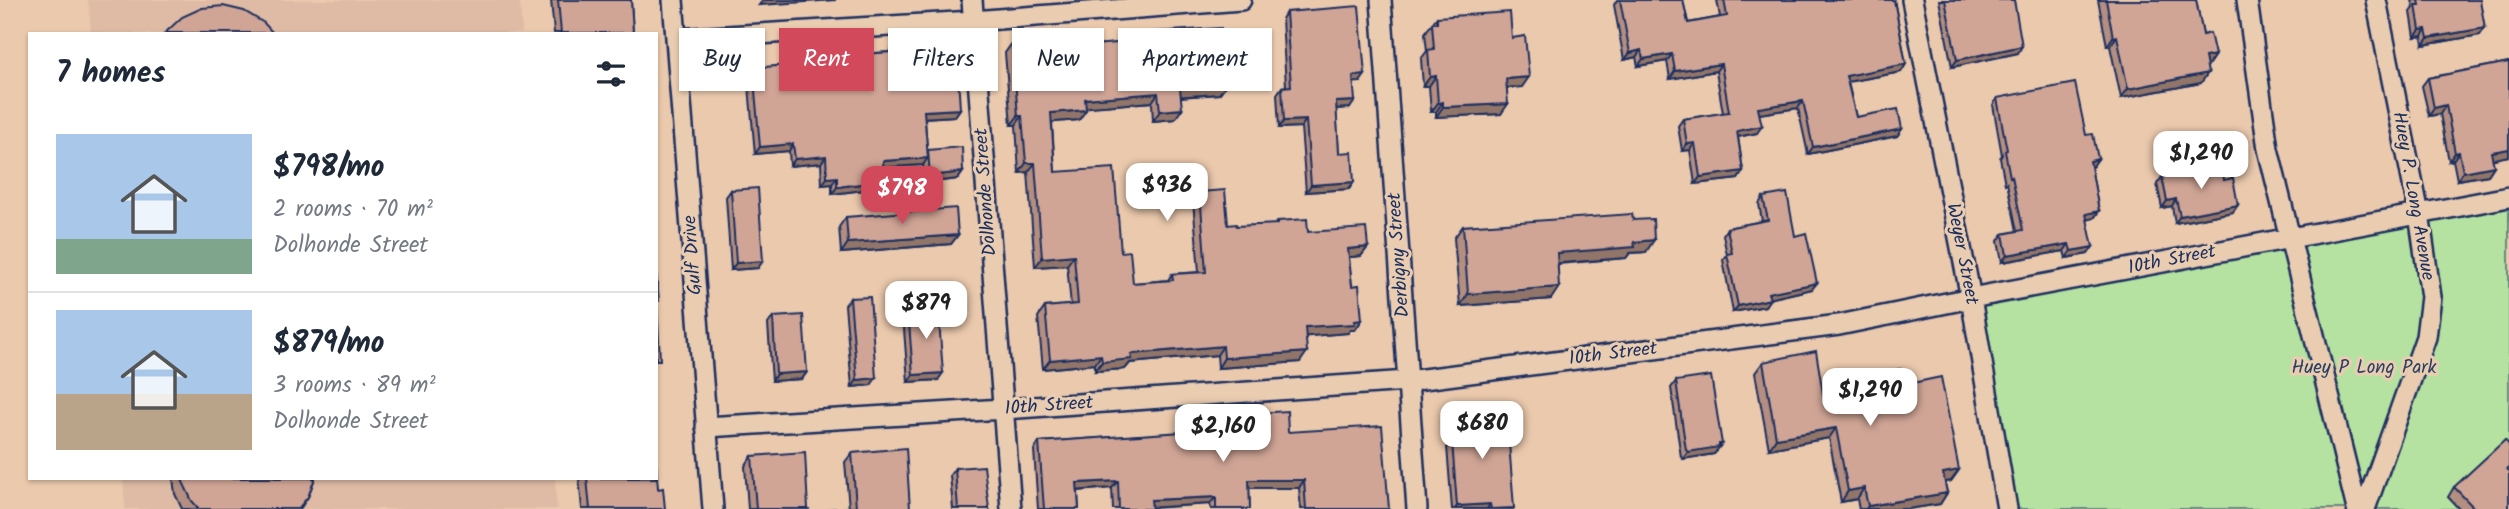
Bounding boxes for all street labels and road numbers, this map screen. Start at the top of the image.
street label: Huey P. Long Avenue [2383,109,2443,283]
street label: Dolhonde Street [967,126,1005,257]
street label: Derbigny Street [1380,191,1418,319]
street label: Weyer Street [1937,201,1987,308]
street label: Gulf Drive [675,214,711,296]
street label: 10th Street [2126,237,2219,283]
street label: 10th Street [1567,334,1660,374]
street label: 10th Street [1004,388,1095,424]

